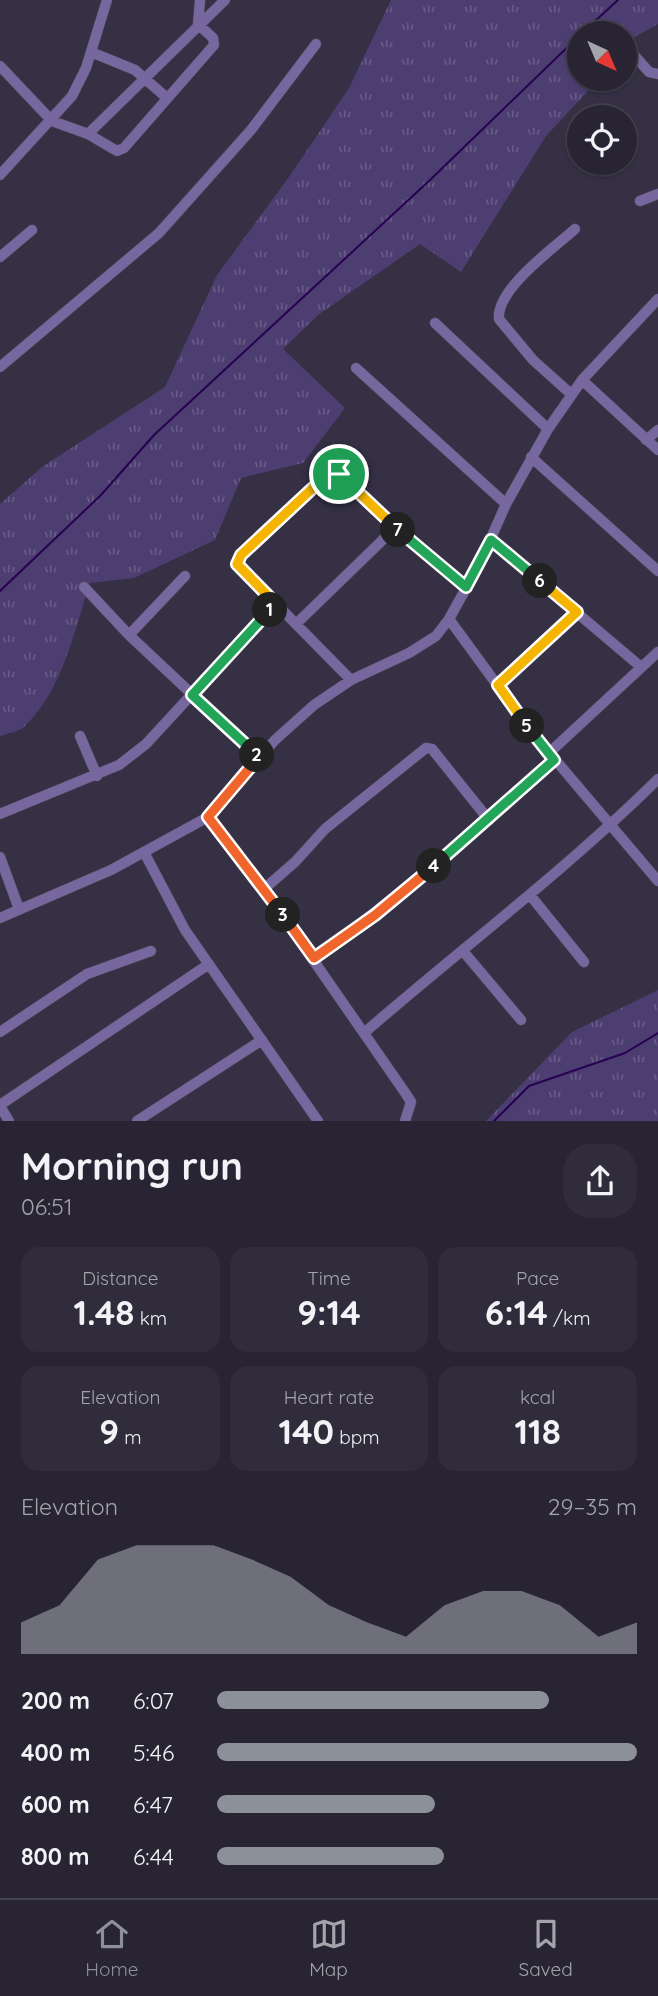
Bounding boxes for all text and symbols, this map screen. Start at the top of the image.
north arrow [567,21,637,91]
map controls [567,21,637,175]
button: locate [567,105,637,175]
pin [309,444,369,504]
icon: arrive [320,455,358,493]
pin: 7 [380,512,416,548]
text: 7 [392,517,403,541]
pin: 6 [522,564,558,598]
text: 6 [534,568,545,592]
pin: 1 [252,592,288,628]
text: 1 [266,597,273,621]
pin: 5 [510,708,544,744]
text: 5 [521,713,532,737]
pin: 2 [240,738,274,772]
text: 2 [251,742,262,766]
pin: 4 [416,848,452,884]
text: 4 [428,853,439,877]
pin: 3 [266,898,300,932]
text: 3 [277,902,288,926]
text: Morning run [21,1142,243,1190]
button: share [563,1144,637,1218]
text: 06:51 [21,1192,72,1221]
text: Distance [82,1266,158,1290]
text: Time [307,1266,351,1290]
text: Pace [516,1266,559,1290]
text: 1.48 [73,1290,135,1334]
text: 9:14 [297,1290,361,1334]
text: 6:14 [485,1290,548,1334]
text: km [135,1306,167,1330]
text: /km [548,1306,591,1330]
text: Elevation [80,1385,160,1409]
text: Heart rate [284,1385,374,1409]
text: kcal [520,1385,555,1409]
text: 9 [99,1409,119,1453]
text: 140 [278,1409,334,1453]
text: 118 [514,1409,561,1453]
text: m [119,1425,142,1449]
text: bpm [334,1425,380,1449]
text: Elevation [21,1492,118,1521]
text: 29–35 m [548,1492,637,1521]
text: 200 m [21,1686,90,1715]
text: 6:07 [133,1686,174,1715]
text: 400 m [21,1738,90,1767]
text: 5:46 [133,1738,174,1767]
text: 600 m [21,1790,90,1819]
text: 6:47 [133,1790,173,1819]
text: 800 m [21,1842,90,1871]
text: 6:44 [133,1842,174,1871]
tab: Home [85,1915,139,1981]
tab: Map [309,1915,348,1981]
tab: Saved [519,1915,573,1981]

